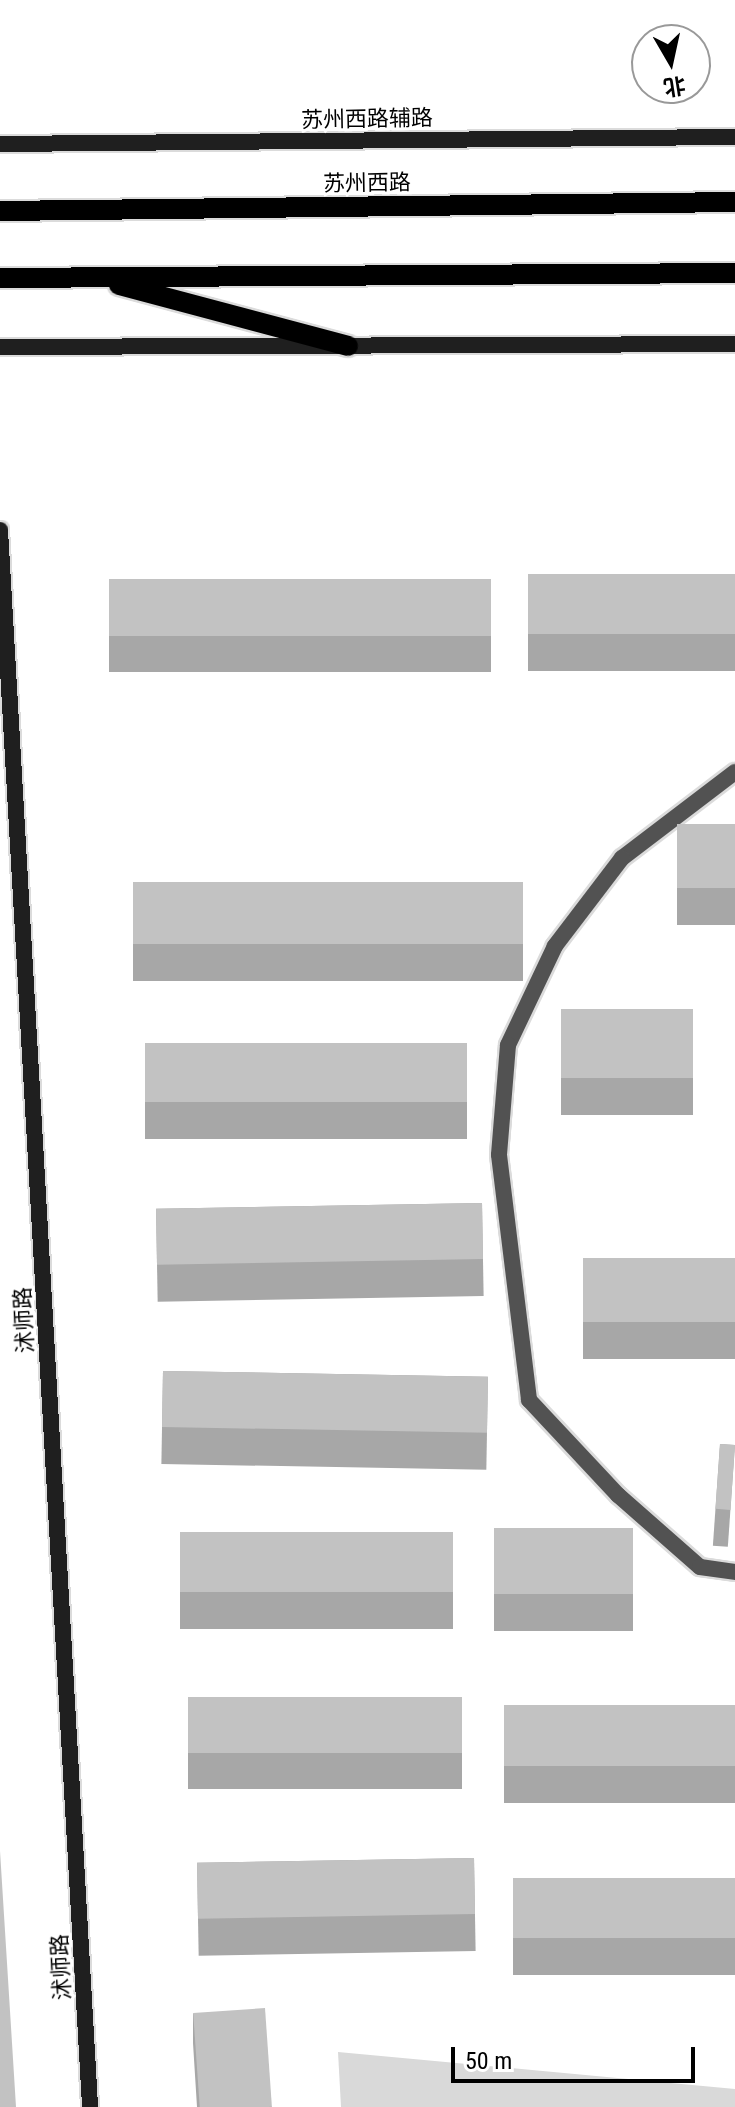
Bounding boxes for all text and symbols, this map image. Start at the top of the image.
north arrow [631,24,711,104]
text: 北 [662,72,687,100]
street label: 苏州西路辅路 [301,105,433,133]
street label: 苏州西路 [323,169,411,197]
street label: 沭师路 [9,1286,39,1354]
street label: 沭师路 [46,1933,76,2001]
scale bar [455,2031,699,2081]
text: 50 m [465,2047,512,2075]

